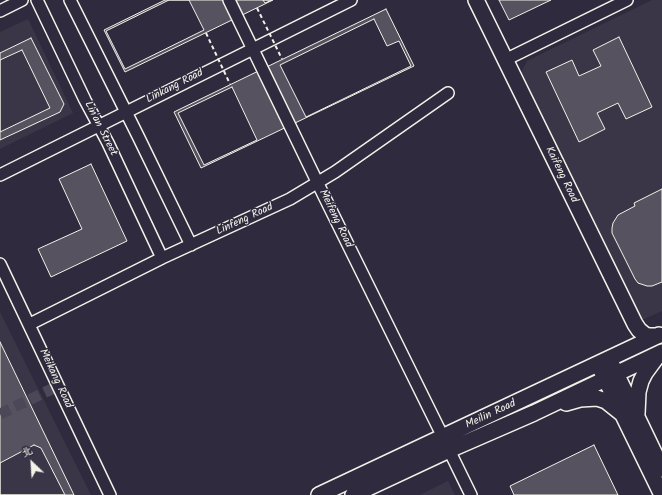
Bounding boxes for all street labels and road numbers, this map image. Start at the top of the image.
street label: Linkang Road [144,67,206,107]
street label: Lin'an Street [81,100,119,158]
street label: Kaifeng Road [542,145,580,205]
street label: Meifeng Road [315,188,355,250]
street label: Linfeng Road [215,201,275,239]
street label: Meikang Road [35,347,75,411]
street label: Meilin Road [464,398,518,432]

